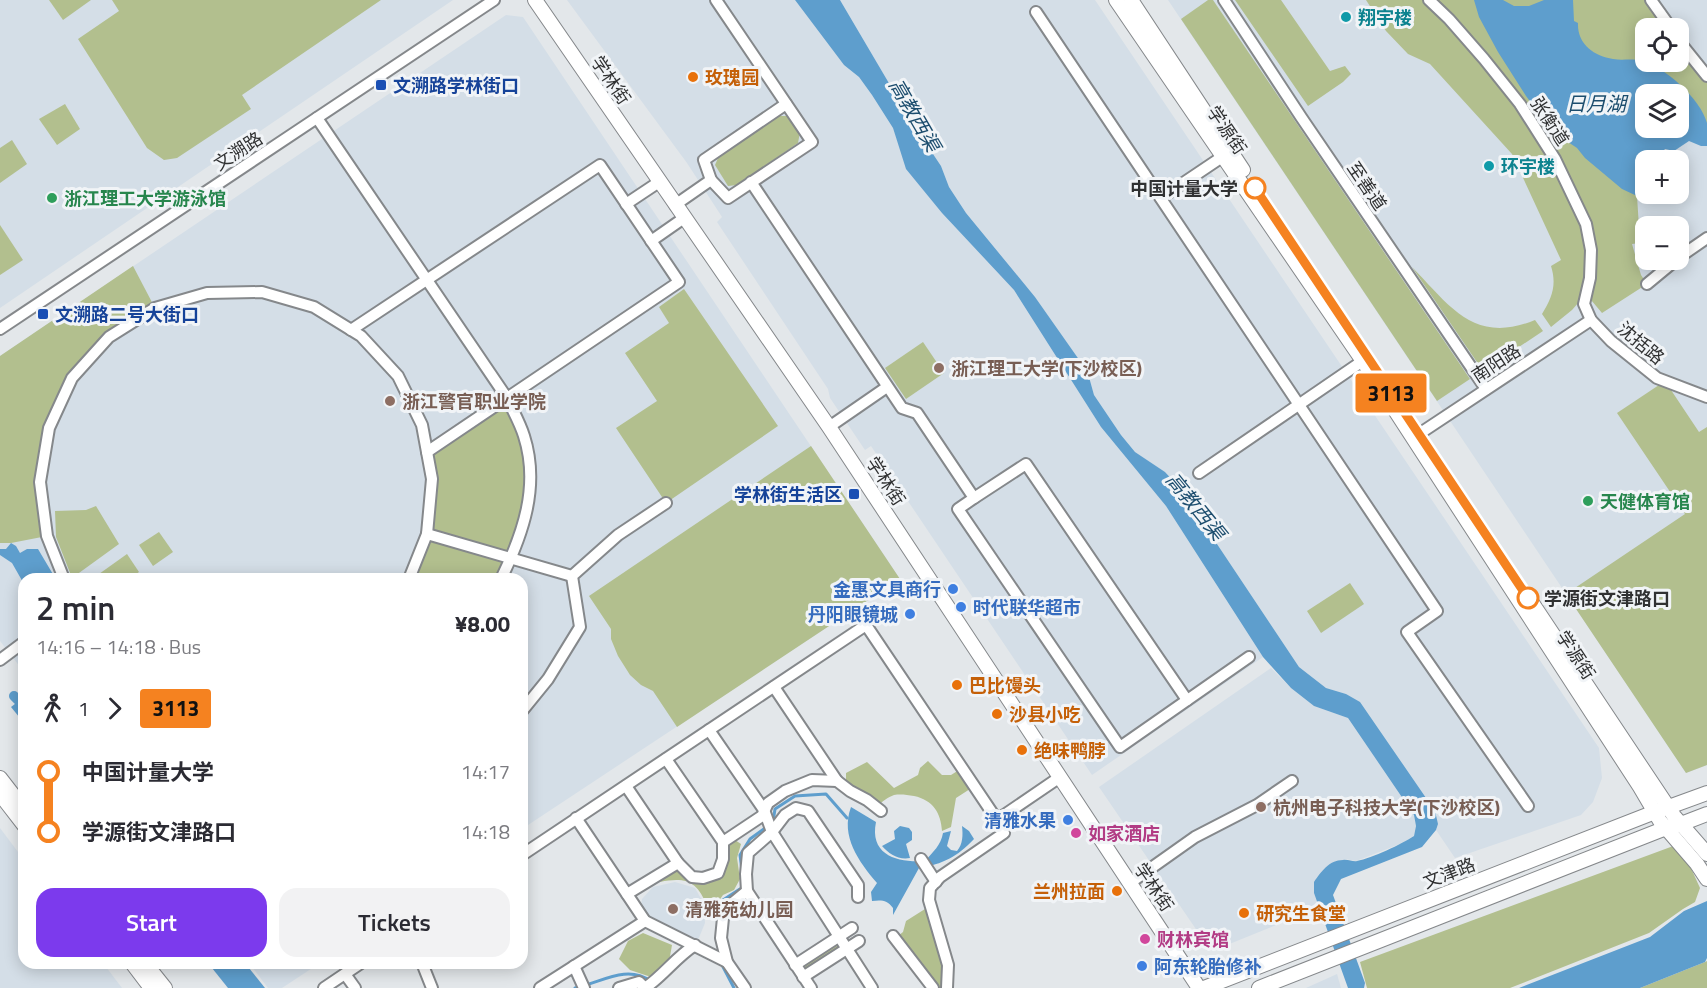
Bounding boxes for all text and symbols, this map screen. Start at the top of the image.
place label: 翔宇楼 [1358,4,1412,31]
marker: 翔宇楼 [1339,10,1353,24]
map controls [1635,18,1689,270]
button: locate [1635,18,1689,72]
street label: 学林街 [585,50,637,110]
place label: 玫瑰园 [705,64,759,91]
marker: 玫瑰园 [686,70,700,84]
place label: 文溯路学林街口 [393,72,519,99]
water label: 高教西渠 [882,73,950,160]
marker: 文溯路学林街口 [374,78,388,92]
button: layers [1635,84,1689,138]
water label: 日月湖 [1566,88,1629,119]
street label: 张衡道 [1524,91,1576,151]
street label: 学源街 [1201,100,1253,160]
street label: 文溯路 [208,125,268,177]
button: + [1635,150,1689,204]
place label: 环宇楼 [1501,153,1555,180]
street label: 至善道 [1341,156,1393,216]
marker: 环宇楼 [1482,159,1496,173]
place label: 中国计量大学 [1130,175,1238,202]
marker: 中国计量大学 [1244,177,1266,199]
place label: 浙江理工大学游泳馆 [64,185,226,212]
marker: 浙江理工大学游泳馆 [45,191,59,205]
button: − [1635,216,1689,270]
place label: 文溯路二号大街口 [55,301,199,328]
marker: 文溯路二号大街口 [36,307,50,321]
street label: 沈括路 [1612,315,1670,371]
street label: 南阳路 [1466,337,1526,389]
place label: 浙江理工大学(下沙校区) [951,355,1142,382]
marker: 浙江理工大学(下沙校区) [932,361,946,375]
line badge: 3113 [1349,374,1433,412]
text: 3113 [1367,377,1415,409]
place label: 浙江警官职业学院 [402,388,546,415]
marker: 浙江警官职业学院 [383,394,397,408]
street label: 学林街 [860,451,912,511]
water label: 高教西渠 [1159,465,1235,549]
place label: 学林街生活区 [734,481,842,508]
marker: 学林街生活区 [847,487,861,501]
place label: 天健体育馆 [1600,488,1690,515]
marker: 天健体育馆 [1581,494,1595,508]
place label: 金惠文具商行 [833,576,941,603]
marker: 金惠文具商行 [946,582,960,596]
text: 2 min [36,583,115,633]
place label: 学源街文津路口 [1544,585,1670,612]
marker: 学源街文津路口 [1517,587,1539,609]
place label: 时代联华超市 [973,594,1081,621]
marker: 时代联华超市 [954,600,968,614]
place label: 丹阳眼镜城 [808,601,898,628]
text: ¥8.00 [455,607,510,641]
marker: 丹阳眼镜城 [903,607,917,621]
street label: 学源街 [1550,625,1602,685]
text: 14:16 – 14:18 · Bus [36,631,201,662]
place label: 巴比馒头 [969,672,1041,699]
marker: 巴比馒头 [950,678,964,692]
icon: walk [36,692,69,725]
icon: forward [98,692,131,725]
text: 3113 [152,692,199,724]
text: 1 [78,693,89,724]
place label: 沙县小吃 [1009,701,1081,728]
marker: 沙县小吃 [990,707,1004,721]
place label: 绝味鸭脖 [1034,737,1106,764]
marker: 绝味鸭脖 [1015,743,1029,757]
text: 中国计量大学 [82,755,214,789]
text: 14:17 [461,756,510,787]
place label: 杭州电子科技大学(下沙校区) [1273,794,1500,821]
marker: 杭州电子科技大学(下沙校区) [1254,800,1268,814]
place label: 清雅水果 [984,807,1056,834]
marker: 清雅水果 [1061,813,1075,827]
text: 学源街文津路口 [82,815,236,849]
text: 14:18 [461,816,510,847]
place label: 如家酒店 [1088,820,1160,847]
marker: 如家酒店 [1069,826,1083,840]
street label: 文津路 [1419,851,1479,895]
street label: 学林街 [1128,857,1180,917]
place label: 兰州拉面 [1033,878,1105,905]
marker: 兰州拉面 [1110,884,1124,898]
button: Start [36,888,267,957]
button: Tickets [279,888,510,957]
place label: 清雅苑幼儿园 [685,896,793,923]
place label: 研究生食堂 [1256,900,1346,927]
marker: 清雅苑幼儿园 [666,902,680,916]
marker: 研究生食堂 [1237,906,1251,920]
place label: 财林宾馆 [1157,926,1229,953]
marker: 财林宾馆 [1138,932,1152,946]
place label: 阿东轮胎修补 [1154,953,1262,980]
marker: 阿东轮胎修补 [1135,959,1149,973]

